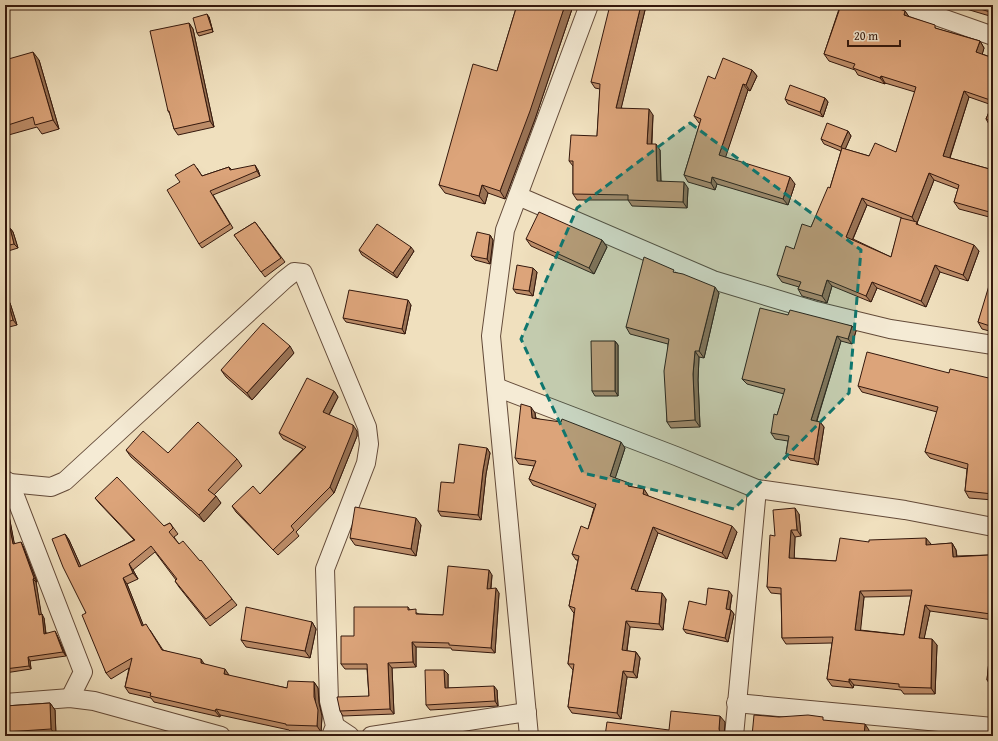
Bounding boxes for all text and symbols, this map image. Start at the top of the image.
scale bar [848,22,900,48]
text: 20 m [854,27,878,44]

